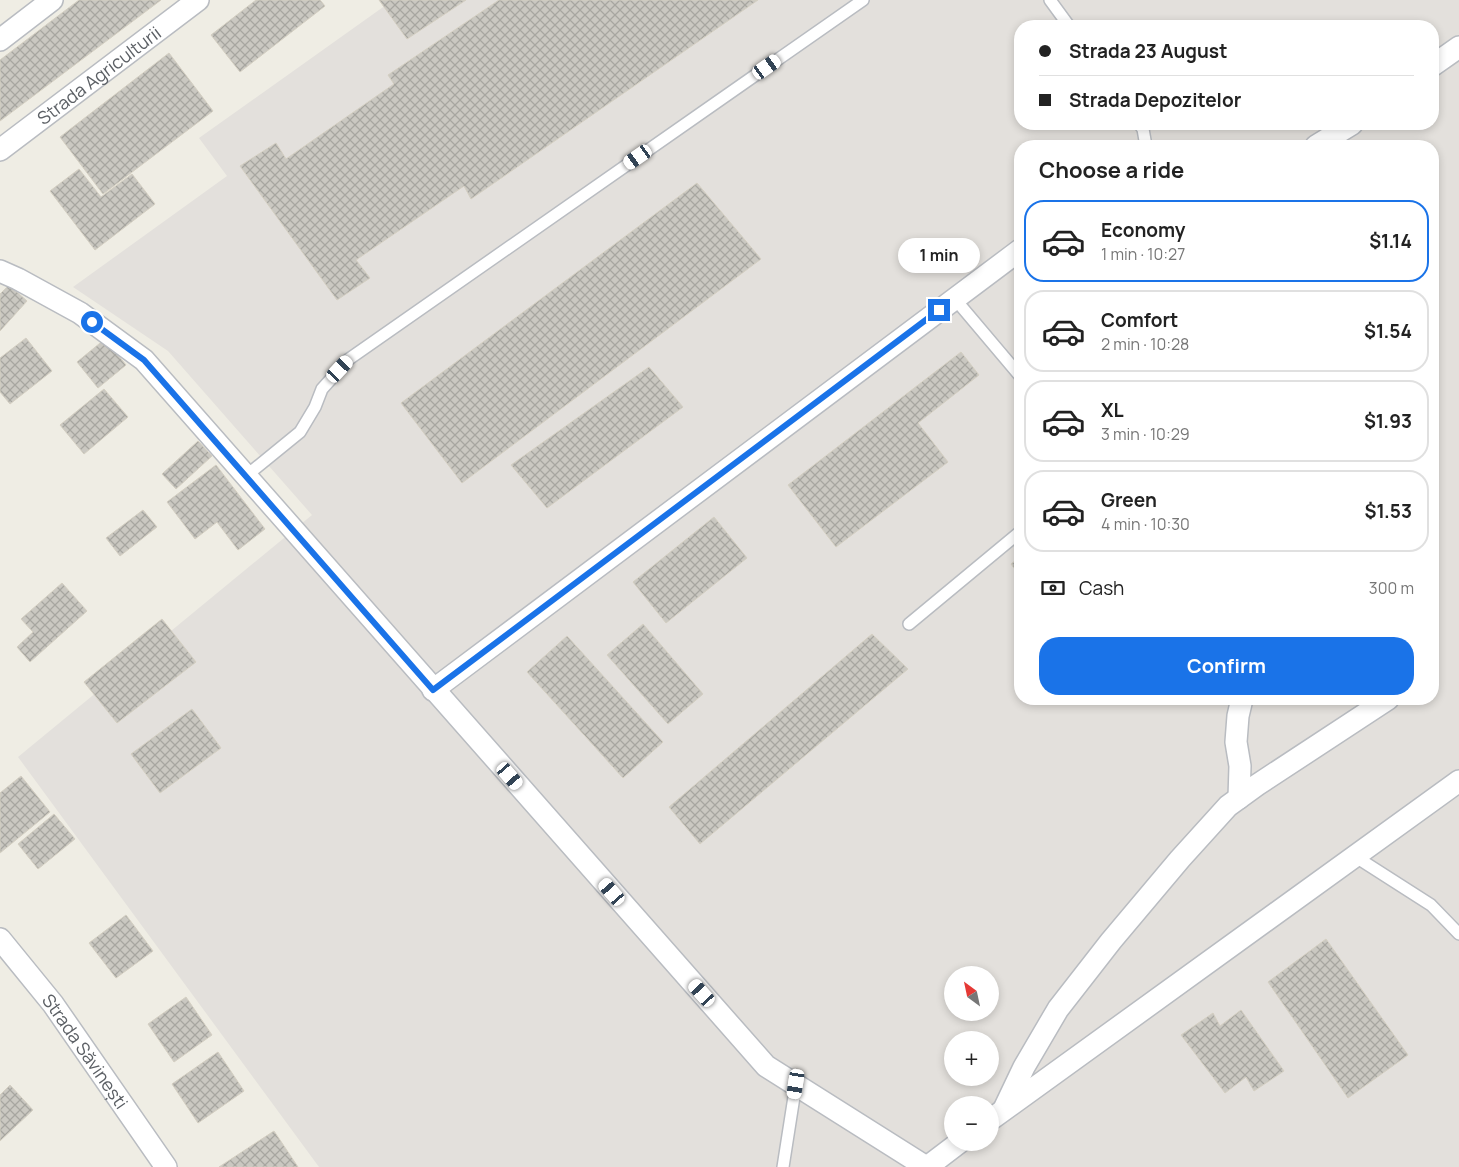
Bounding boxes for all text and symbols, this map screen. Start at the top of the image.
street label: Strada Agriculturii [32,21,166,130]
text: Strada 23 August [1069,38,1227,64]
car [750,52,783,82]
text: Strada Depozitelor [1069,87,1241,113]
car [621,142,654,172]
text: Choose a ride [1039,155,1184,185]
text: Economy [1101,217,1185,243]
icon: car [1041,219,1086,264]
text: $1.14 [1369,228,1412,254]
callout: 1 min [898,238,980,272]
text: 1 min · 10:27 [1101,243,1185,265]
text: 1 min [919,244,959,266]
route end [928,299,950,321]
text: Comfort [1101,307,1178,333]
icon: car [1041,309,1086,354]
route start [81,311,103,333]
text: $1.54 [1364,318,1412,344]
text: 2 min · 10:28 [1101,333,1189,355]
car [324,353,355,385]
text: XL [1101,397,1124,423]
icon: car [1041,399,1086,444]
text: $1.93 [1364,408,1412,434]
text: 3 min · 10:29 [1101,423,1190,445]
text: Green [1101,487,1157,513]
icon: car [1041,489,1086,534]
text: $1.53 [1365,498,1412,524]
text: 4 min · 10:30 [1101,513,1190,535]
icon: cash [1039,574,1067,602]
text: Cash [1079,575,1124,601]
text: 300 m [1369,577,1414,599]
button: Confirm [1039,637,1414,695]
car [494,760,525,792]
car [596,876,627,908]
north arrow [944,966,999,1021]
map controls [944,966,999,1151]
car [686,977,717,1009]
street label: Strada Săvinești [37,988,134,1113]
button: + [944,1031,999,1086]
car [786,1068,805,1100]
button: − [944,1096,999,1151]

